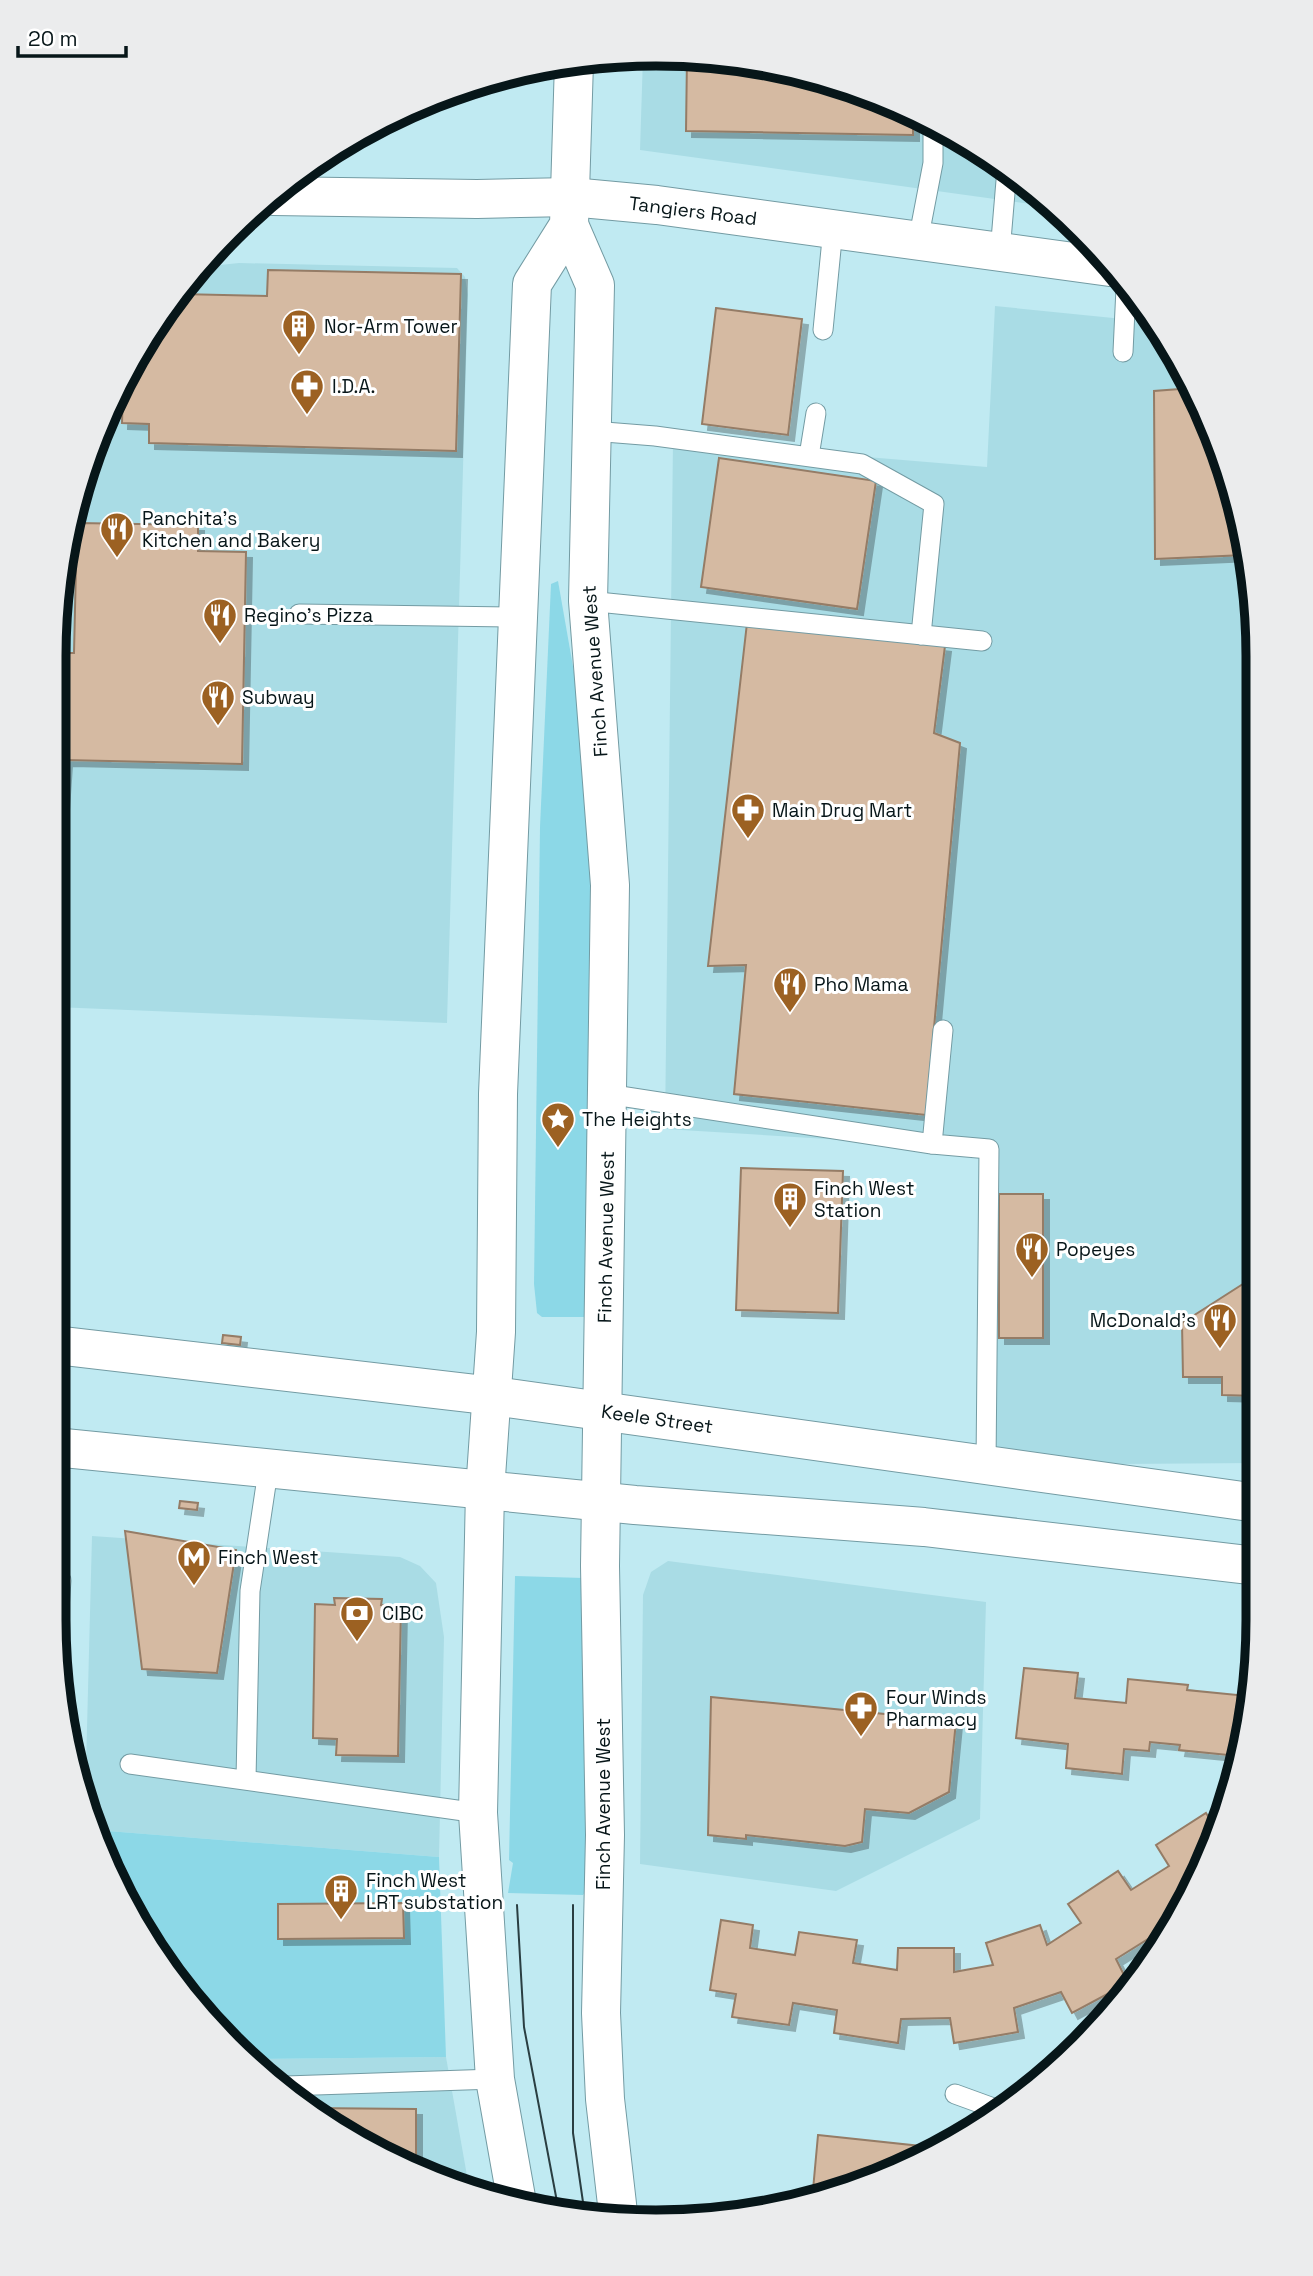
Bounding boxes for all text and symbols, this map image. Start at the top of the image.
scale bar [18,14,126,58]
text: 20 m [28,25,78,52]
street label: Tangiers Road [628,191,758,231]
building icon: Nor-Arm Tower [280,307,318,356]
place label: Nor-Arm Tower [324,314,458,339]
pharmacy icon: I.D.A. [288,367,326,416]
place label: I.D.A. [332,374,375,399]
place label: Panchita’s Kitchen and Bakery [142,506,320,553]
restaurant icon: Panchita’s Kitchen and Bakery [98,510,136,559]
street label: Finch Avenue West [577,584,613,758]
restaurant icon: Regino's Pizza [201,596,239,645]
place label: Regino's Pizza [244,603,373,628]
restaurant icon: Subway [199,678,237,727]
place label: Subway [242,685,315,710]
pharmacy icon: Main Drug Mart [729,791,767,840]
place label: Main Drug Mart [772,798,912,823]
restaurant icon: Pho Mama [771,965,809,1014]
place label: Pho Mama [814,972,908,997]
place icon: The Heights [539,1100,577,1149]
place label: The Heights [582,1107,692,1132]
street label: Finch Avenue West [592,1151,620,1323]
place label: Finch West Station [814,1176,914,1223]
building icon: Finch West Station [771,1180,809,1229]
restaurant icon: Popeyes [1013,1230,1051,1279]
place label: Popeyes [1056,1237,1135,1262]
restaurant icon: McDonald's [1201,1301,1239,1350]
place label: McDonald's [1090,1308,1196,1333]
street label: Keele Street [600,1399,714,1439]
metro station icon: Finch West [175,1538,213,1587]
place label: Finch West [218,1545,318,1570]
bank icon: CIBC [338,1594,376,1643]
place label: CIBC [382,1601,424,1626]
place label: Four Winds Pharmacy [886,1685,987,1732]
pharmacy icon: Four Winds Pharmacy [842,1689,880,1738]
street label: Finch Avenue West [591,1718,616,1890]
place label: Finch West LRT substation [366,1868,503,1915]
building icon: Finch West LRT substation [322,1872,360,1921]

